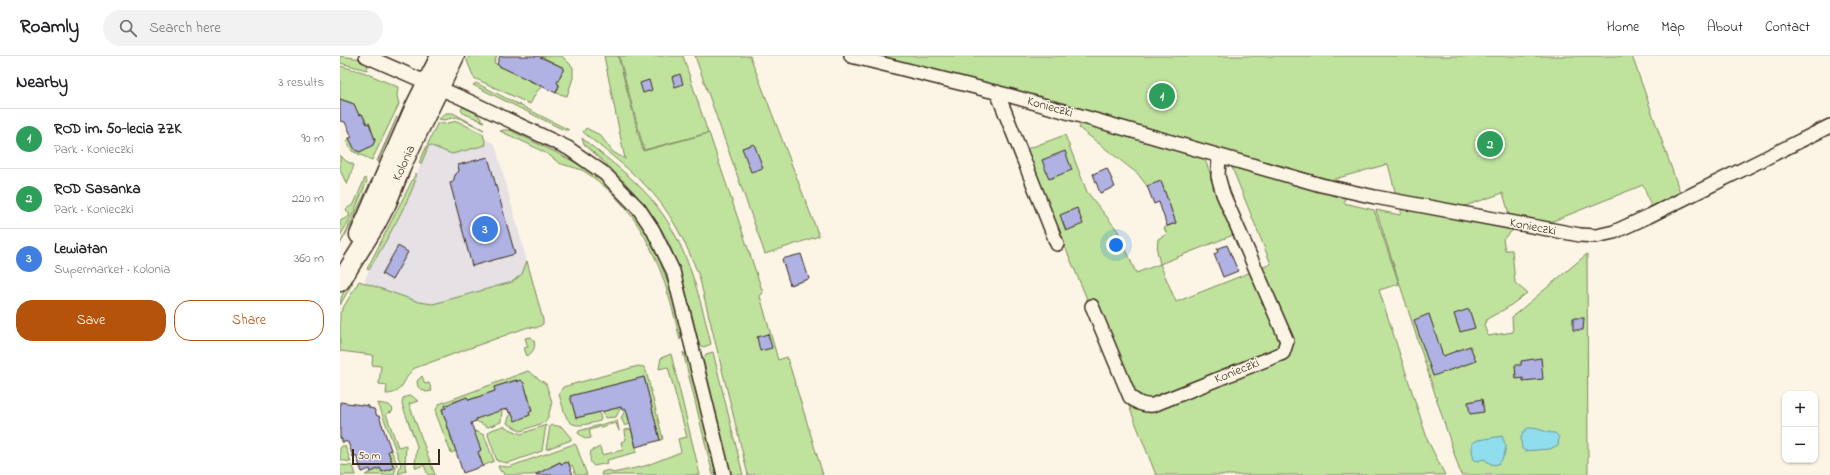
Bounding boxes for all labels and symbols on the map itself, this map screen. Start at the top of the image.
pin: 1 [1149,81,1175,111]
street label: Konieczki [1025,91,1075,123]
pin: 2 [1477,129,1503,159]
street label: Kolonia [388,142,420,184]
street label: Konieczki [1508,213,1558,241]
pin: 3 [472,214,498,244]
your location [1106,235,1126,255]
street label: Konieczki [1212,353,1262,389]
scale bar [352,447,440,466]

